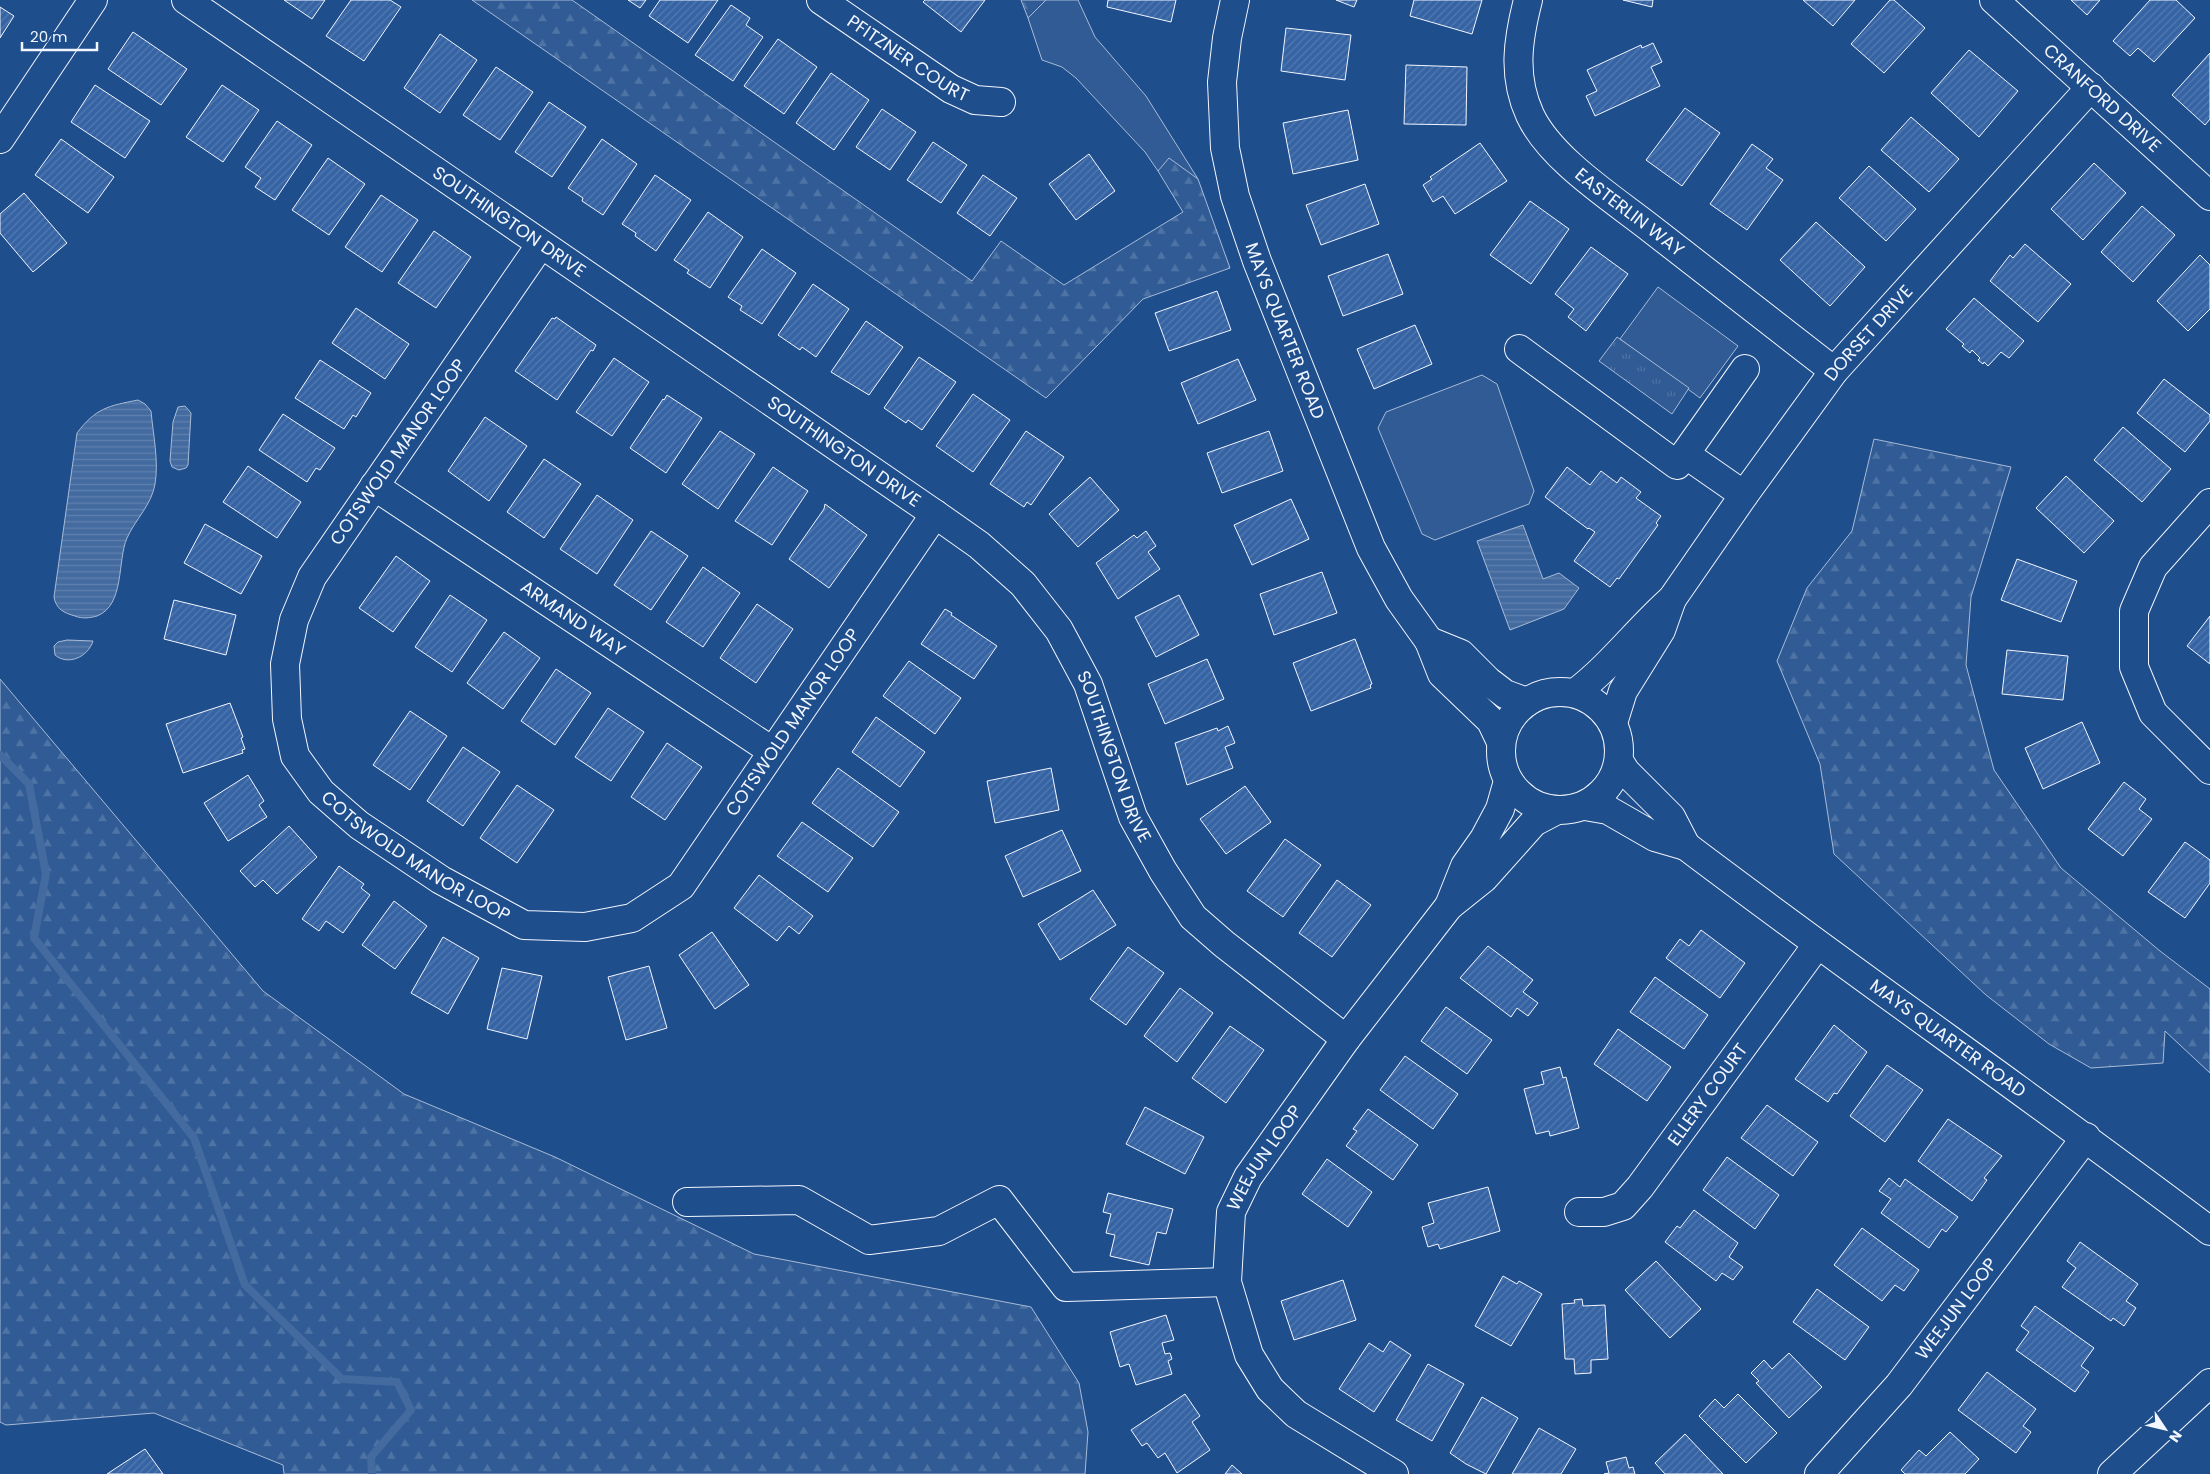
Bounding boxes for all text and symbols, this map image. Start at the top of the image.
street label: PFITZNER COURT [842,8,973,108]
scale bar [22,20,98,52]
text: 20 m [30,26,68,47]
street label: CRANFORD DRIVE [2038,38,2167,158]
street label: SOUTHINGTON DRIVE [428,160,591,283]
street label: EASTERLIN WAY [1570,162,1690,262]
street label: MAYS QUARTER ROAD [1240,239,1331,423]
street label: DORSET DRIVE [1818,279,1918,386]
street label: COTSWOLD MANOR LOOP [324,354,472,550]
street label: SOUTHINGTON DRIVE [763,390,926,513]
street label: ARMAND WAY [516,574,631,662]
street label: COTSWOLD MANOR LOOP [719,623,865,821]
street label: SOUTHINGTON DRIVE [1071,666,1158,847]
street label: COTSWOLD MANOR LOOP [316,785,515,927]
street label: MAYS QUARTER ROAD [1865,973,2032,1103]
street label: ELLERY COURT [1661,1038,1753,1151]
street label: WEEJUN LOOP [1221,1100,1307,1215]
street label: WEEJUN LOOP [1909,1252,2003,1365]
north arrow [2140,1404,2190,1454]
text: N [2164,1426,2187,1447]

